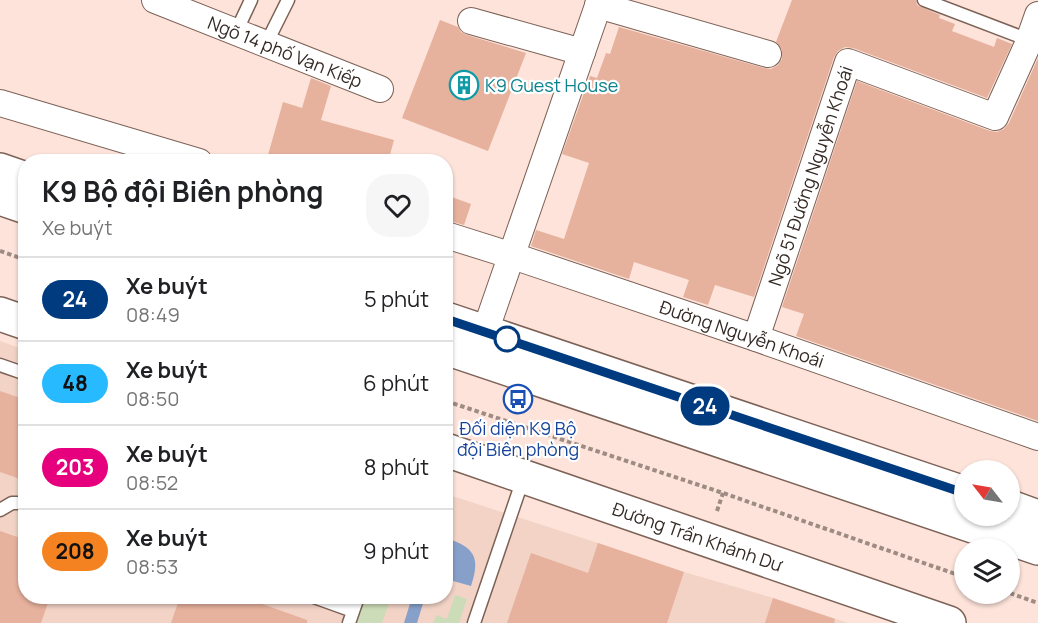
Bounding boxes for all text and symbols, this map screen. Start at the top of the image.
street label: Ngõ 14 phố Vạn Kiếp [204,10,366,93]
street label: Ngõ 51 Đường Nguyễn Khoái [762,63,858,289]
building icon: K9 Guest House [448,69,480,101]
place label: K9 Guest House [485,73,618,97]
text: K9 Bộ đội Biên phòng [42,172,324,210]
button: heart [366,174,429,237]
text: Xe buýt [42,214,113,241]
text: Xe buýt [126,271,208,301]
text: 5 phút [364,284,429,314]
text: 24 [63,285,87,313]
street label: Đường Nguyễn Khoái [657,294,827,373]
text: 08:49 [126,301,180,328]
unlabelled marker [494,326,520,352]
text: Xe buýt [126,355,208,385]
text: 6 phút [363,368,429,398]
text: 48 [62,369,88,397]
bus stop icon: Đối diện K9 Bộ đội Biên phòng [502,383,534,415]
text: 08:50 [126,385,180,412]
line badge: 24 [678,386,732,426]
text: 24 [693,392,717,420]
place label: Đối diện K9 Bộ đội Biên phòng [457,416,579,461]
text: Xe buýt [126,439,208,469]
text: 8 phút [364,452,429,482]
text: 203 [56,453,94,481]
north arrow [954,460,1020,526]
map controls [954,460,1020,604]
text: 08:52 [126,469,178,496]
street label: Đường Trần Khánh Dư [609,496,787,577]
text: Xe buýt [126,523,208,553]
text: 9 phút [363,536,429,566]
text: 208 [55,537,95,565]
button: layers [954,538,1020,604]
text: 08:53 [126,553,178,580]

